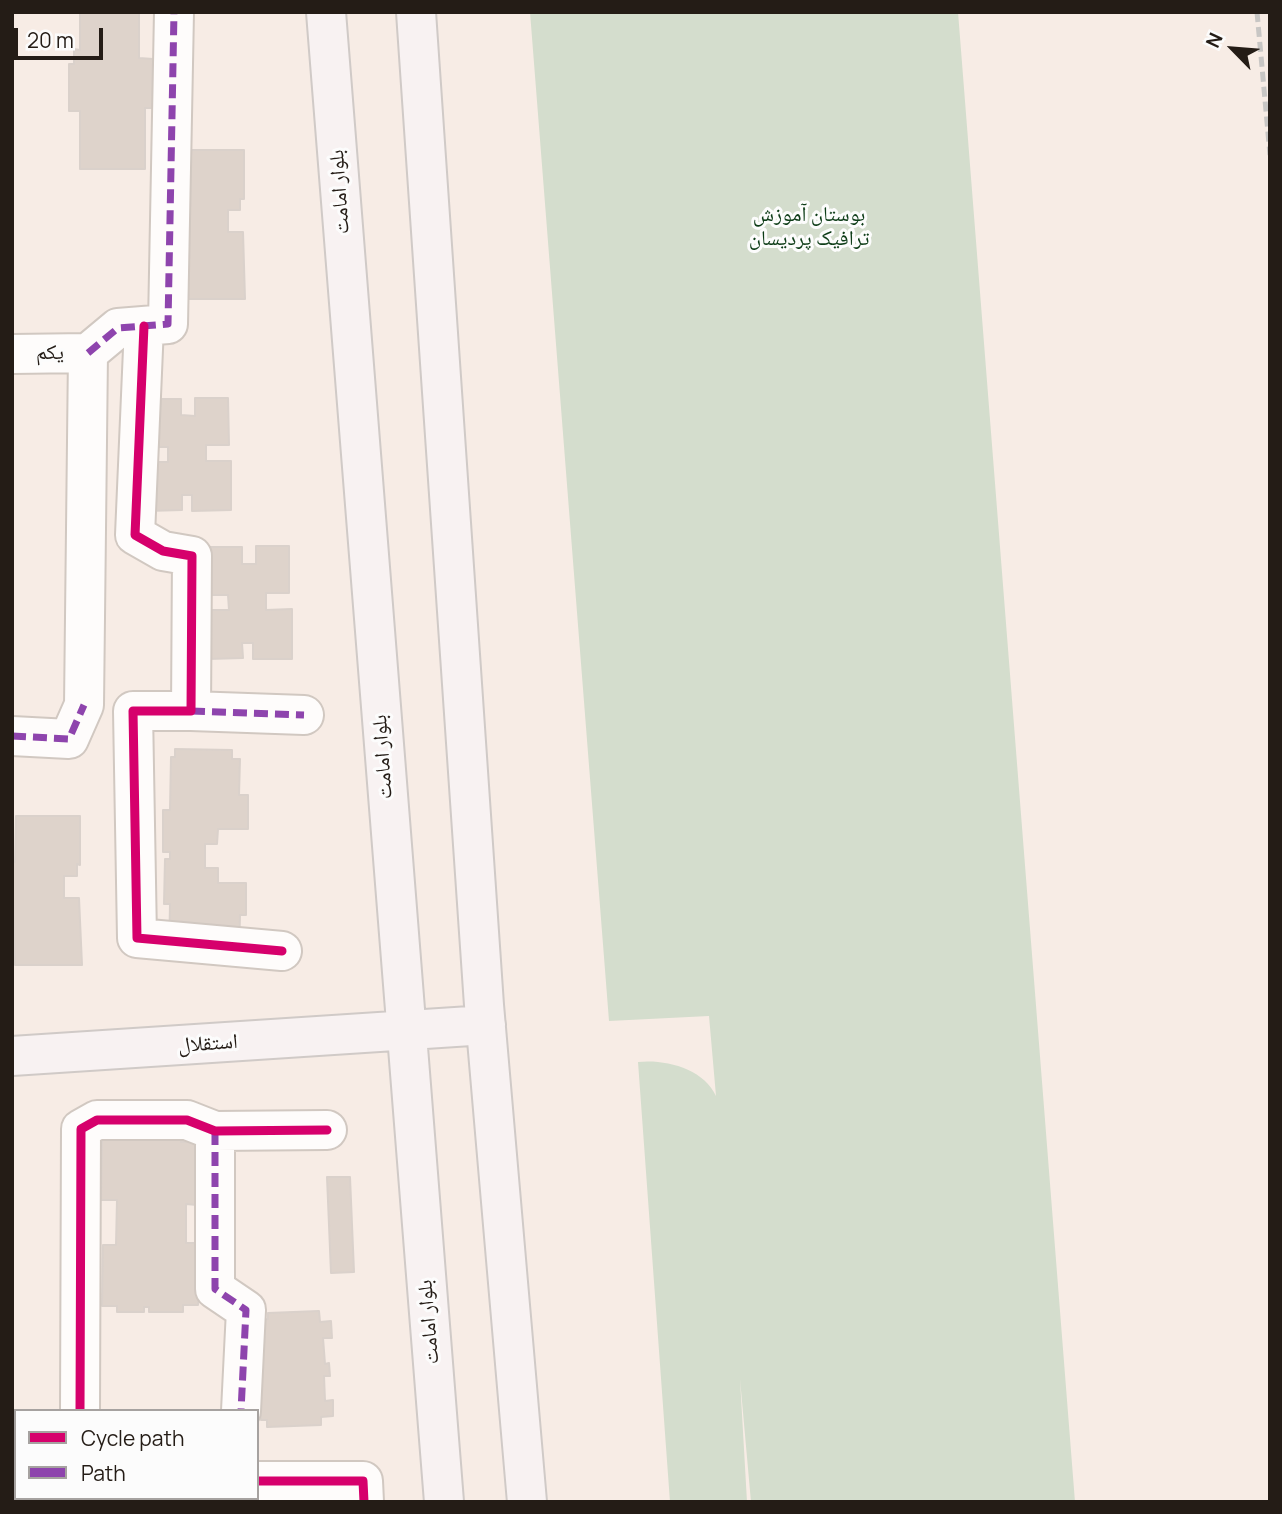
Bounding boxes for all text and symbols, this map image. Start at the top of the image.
scale bar [18,14,107,58]
north arrow [1198,14,1268,84]
text: 20 m [27,26,74,54]
text: N [1199,28,1229,52]
street label: بلوار امامت [324,149,356,235]
park label: بوستان آموزش ترافیک پردیسان [749,202,869,252]
street label: یکم [36,340,64,366]
street label: بلوار امامت [367,714,399,800]
street label: استقلال [177,1029,239,1059]
street label: بلوار امامت [413,1279,445,1365]
legend [14,1409,259,1500]
text: Cycle path [81,1424,184,1452]
text: Path [81,1459,126,1487]

